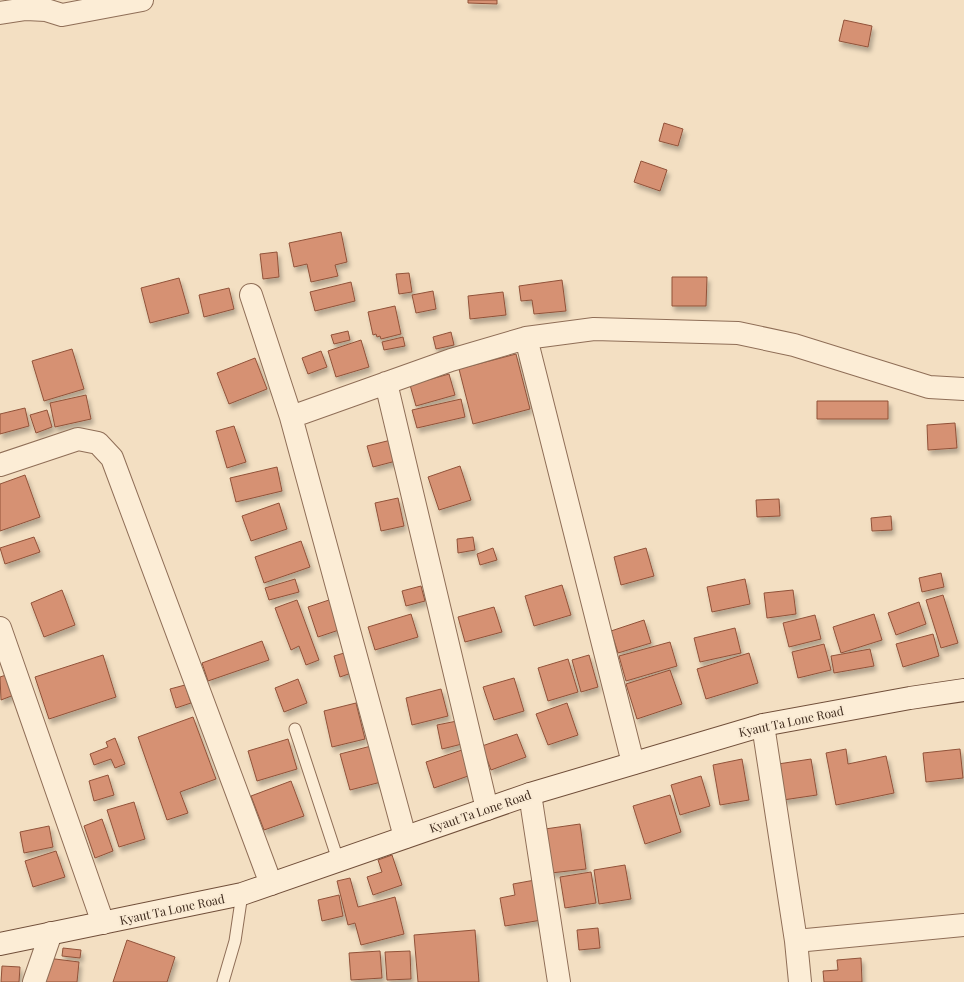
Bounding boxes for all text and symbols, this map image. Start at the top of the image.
street label: Kyaut Ta Lone Road [737,702,845,740]
street label: Kyaut Ta Lone Road [427,786,533,836]
street label: Kyaut Ta Lone Road [118,890,226,928]

